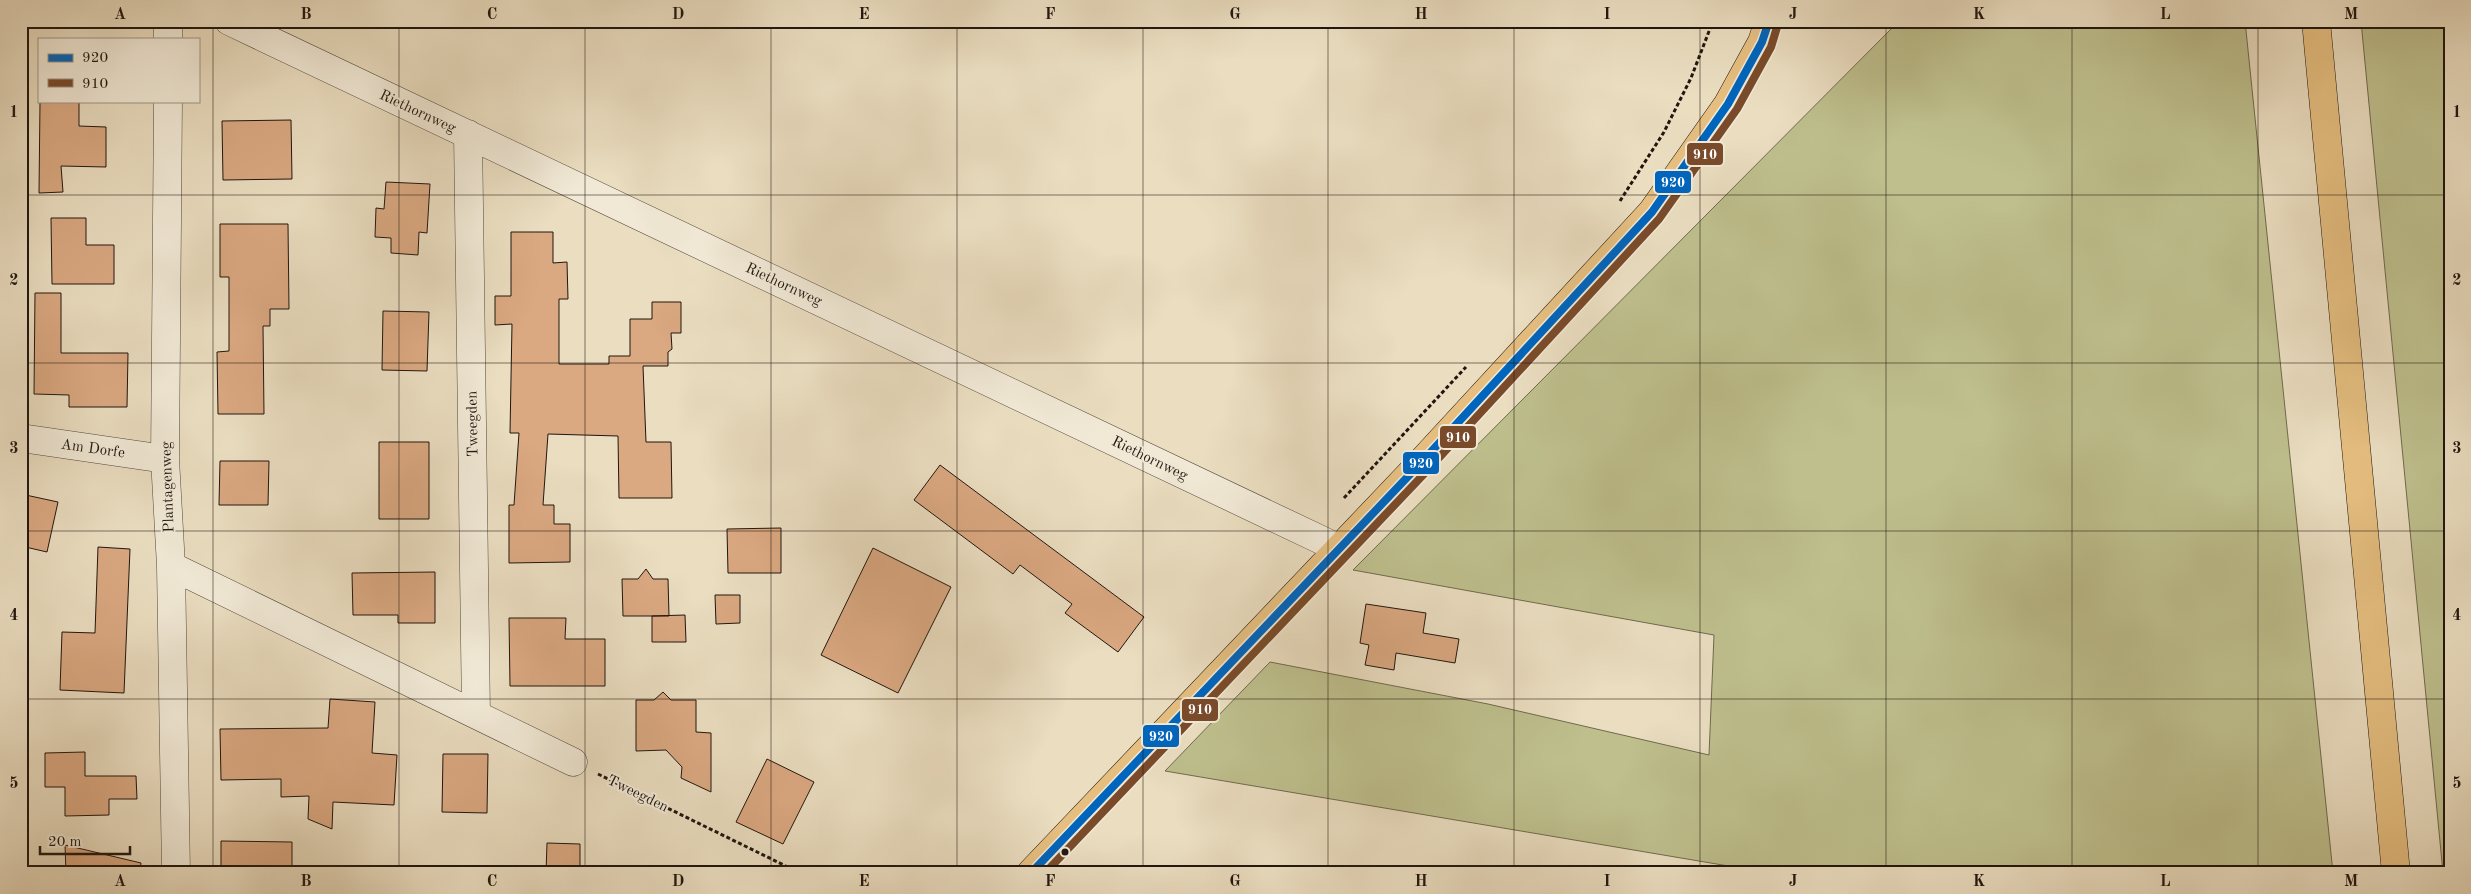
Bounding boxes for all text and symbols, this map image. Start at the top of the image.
text: A [114,7,126,23]
text: B [300,7,312,23]
text: C [487,7,497,23]
text: D [672,7,684,23]
text: E [858,7,870,23]
text: F [1045,7,1056,23]
text: G [1229,7,1241,23]
text: H [1414,7,1428,23]
text: I [1603,7,1611,23]
text: J [1789,7,1798,23]
text: K [1973,7,1985,23]
text: L [2160,7,2171,23]
text: M [2344,7,2358,23]
legend [38,38,200,102]
text: 920 [82,51,108,66]
text: 910 [82,77,108,92]
street label: Riethornweg [377,88,458,137]
text: 1 [9,105,19,121]
text: 1 [2452,105,2462,121]
line badge: 910 [1686,142,1724,166]
text: 910 [1693,148,1717,162]
line badge: 920 [1654,170,1692,194]
text: 920 [1661,176,1685,190]
street label: Riethornweg [743,261,824,310]
text: 2 [9,273,19,289]
text: 2 [2452,273,2462,289]
street label: Tweegden [465,391,482,457]
line badge: 910 [1439,425,1477,449]
text: 910 [1446,431,1470,445]
street label: Riethornweg [1109,434,1190,484]
street label: Am Dorfe [60,438,126,461]
text: 3 [9,441,19,457]
street label: Plantagenweg [159,441,178,533]
text: 3 [2452,441,2462,457]
line badge: 920 [1402,451,1440,475]
text: 920 [1409,457,1433,471]
text: 4 [9,608,19,624]
text: 4 [2452,608,2462,624]
line badge: 910 [1181,698,1219,722]
text: 910 [1188,703,1212,717]
line badge: 920 [1142,724,1180,748]
text: 920 [1149,730,1173,744]
street label: Tweegden [604,773,670,816]
text: 5 [9,776,19,792]
text: 5 [2452,776,2462,792]
scale bar [40,824,130,856]
text: 20 m [48,835,82,850]
unlabelled marker [1060,847,1070,857]
text: A [114,874,126,890]
text: B [300,874,312,890]
text: C [487,874,497,890]
text: D [672,874,684,890]
text: E [858,874,870,890]
text: F [1045,874,1056,890]
text: G [1229,874,1241,890]
text: H [1414,874,1428,890]
text: I [1603,874,1611,890]
text: J [1789,874,1798,890]
text: K [1973,874,1985,890]
text: L [2160,874,2171,890]
text: M [2344,874,2358,890]

